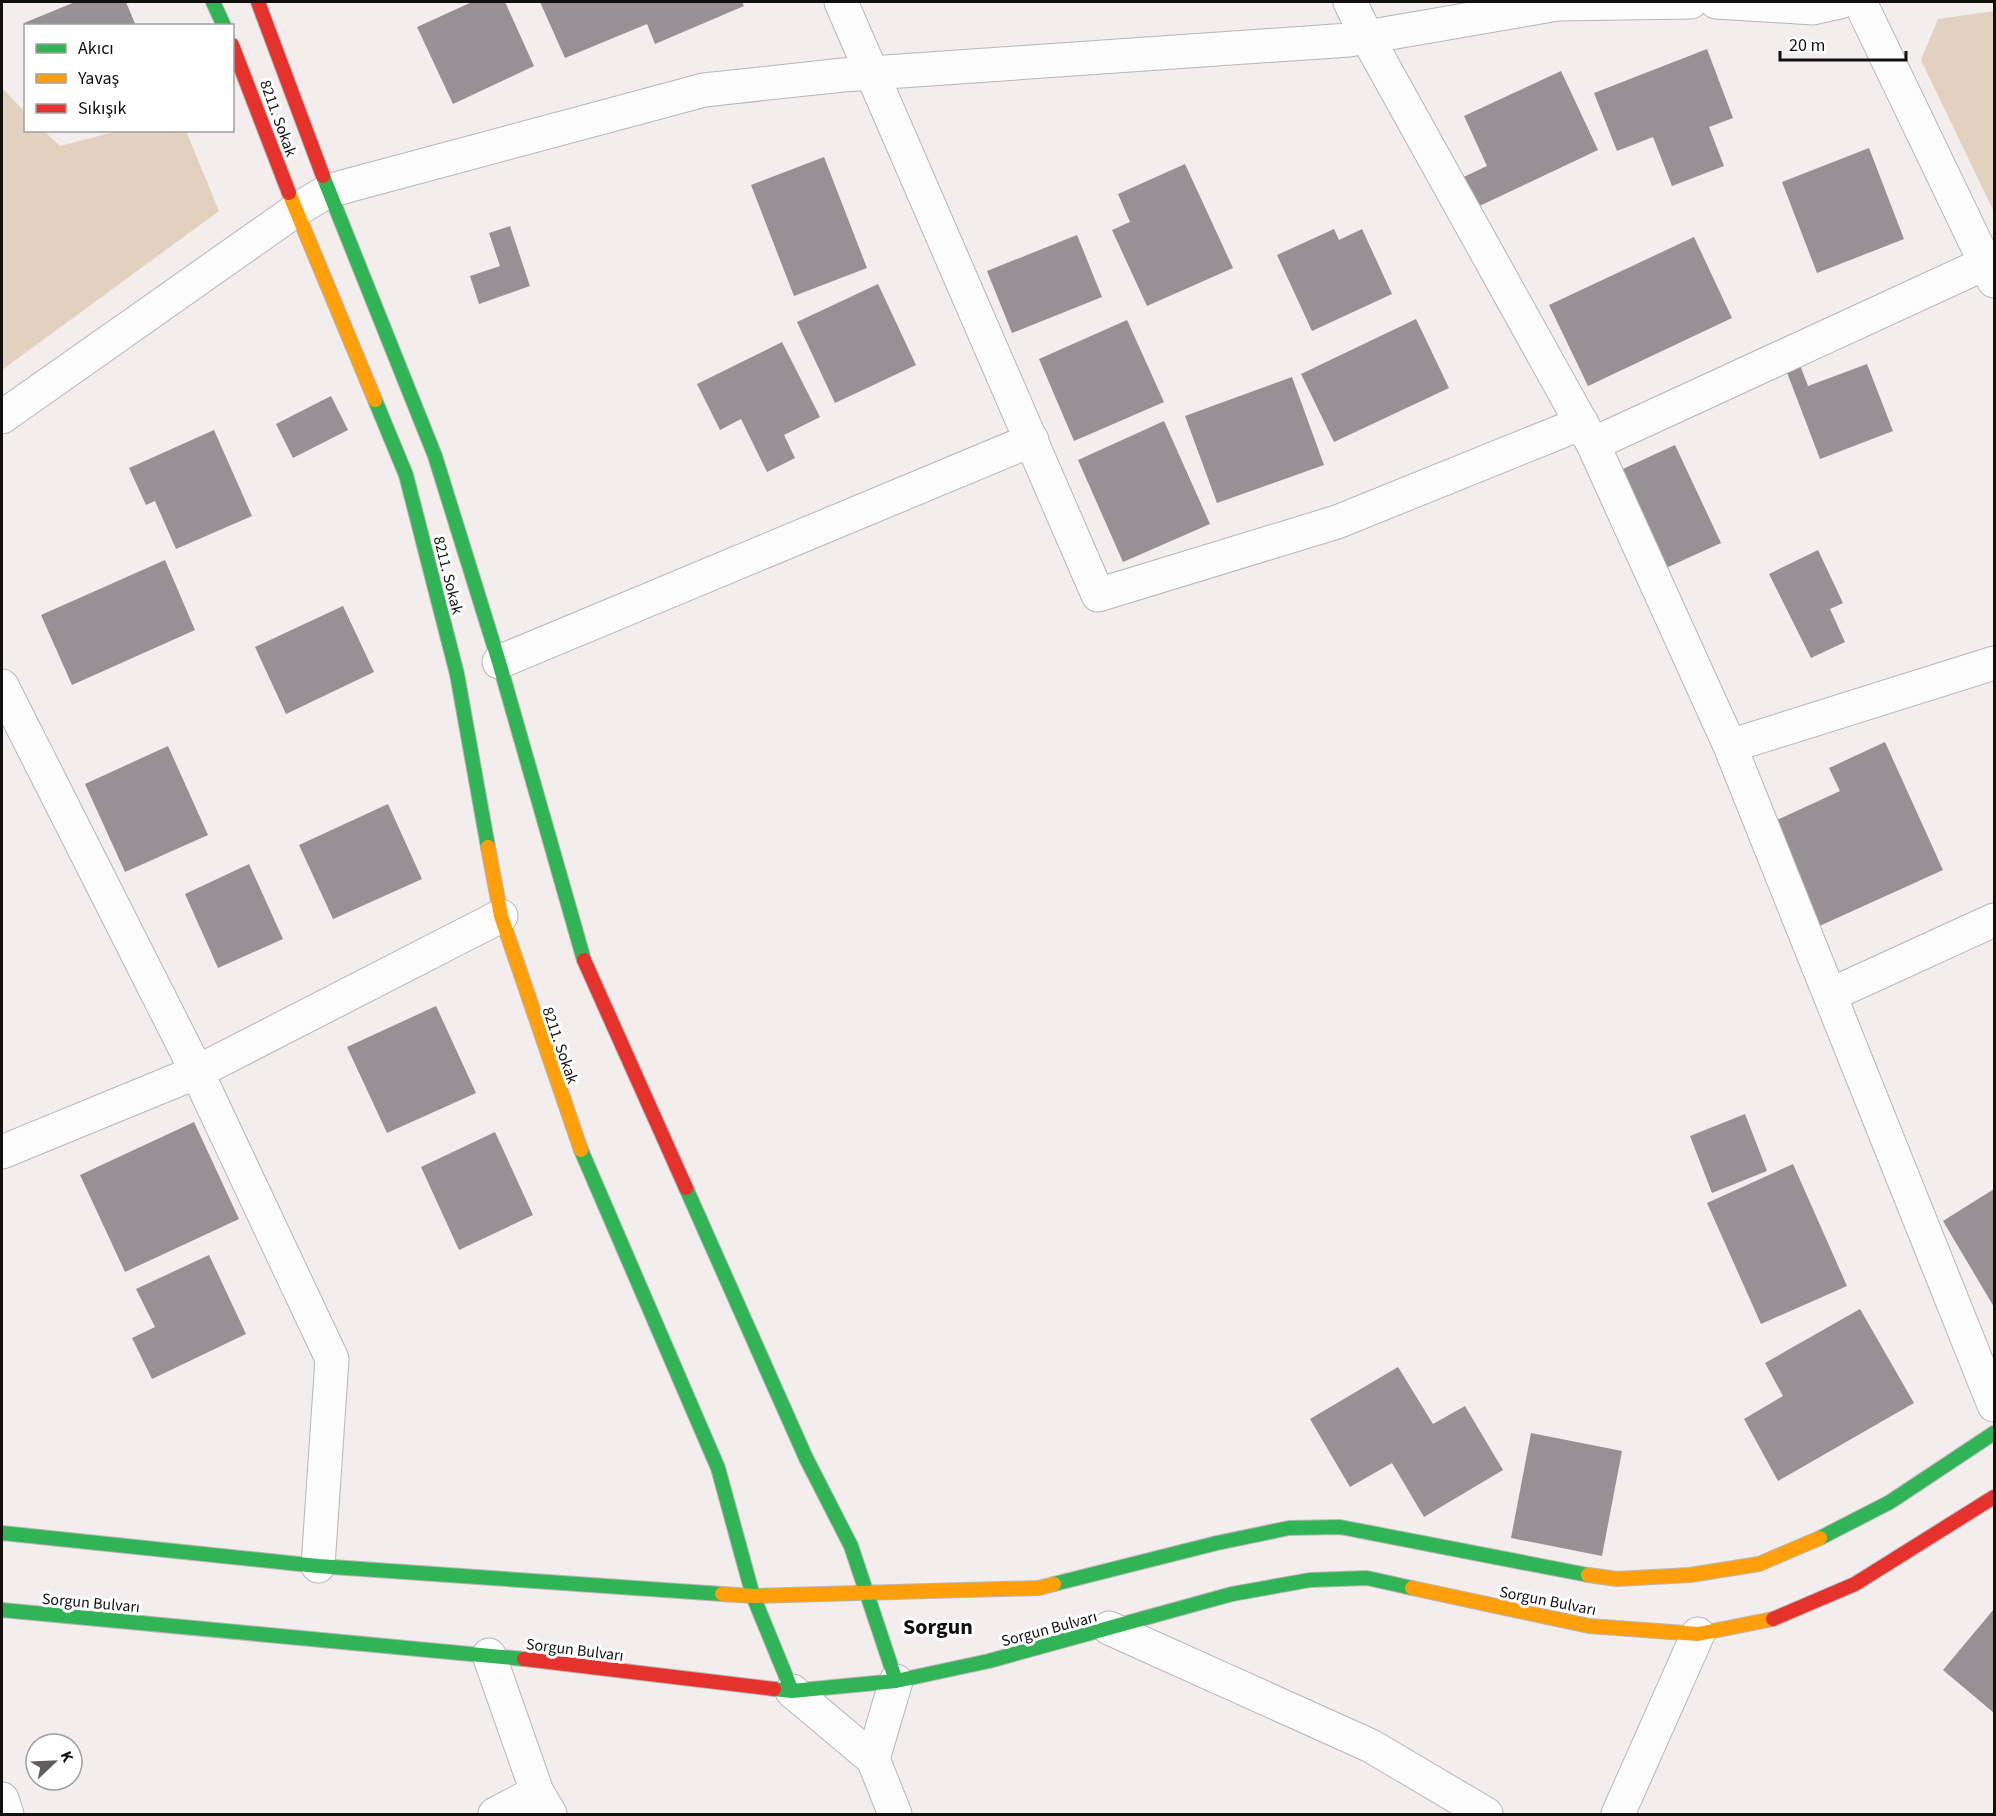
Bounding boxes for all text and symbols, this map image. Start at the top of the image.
legend [24,24,234,132]
scale bar [1780,24,1906,62]
text: 20 m [1789,33,1825,58]
text: Akıcı [78,36,114,61]
text: Yavaş [77,66,119,91]
street label: 8211. Sokak [254,77,302,160]
text: Sıkışık [78,96,126,121]
street label: 8211. Sokak [428,534,468,617]
street label: 8211. Sokak [537,1004,583,1087]
street label: Sorgun Bulvarı [1497,1581,1598,1621]
street label: Sorgun Bulvarı [41,1588,141,1618]
street label: Sorgun Bulvarı [999,1606,1100,1652]
district label: Sorgun [903,1611,973,1643]
street label: Sorgun Bulvarı [525,1633,625,1667]
north arrow [24,1732,84,1792]
text: K [55,1748,79,1766]

